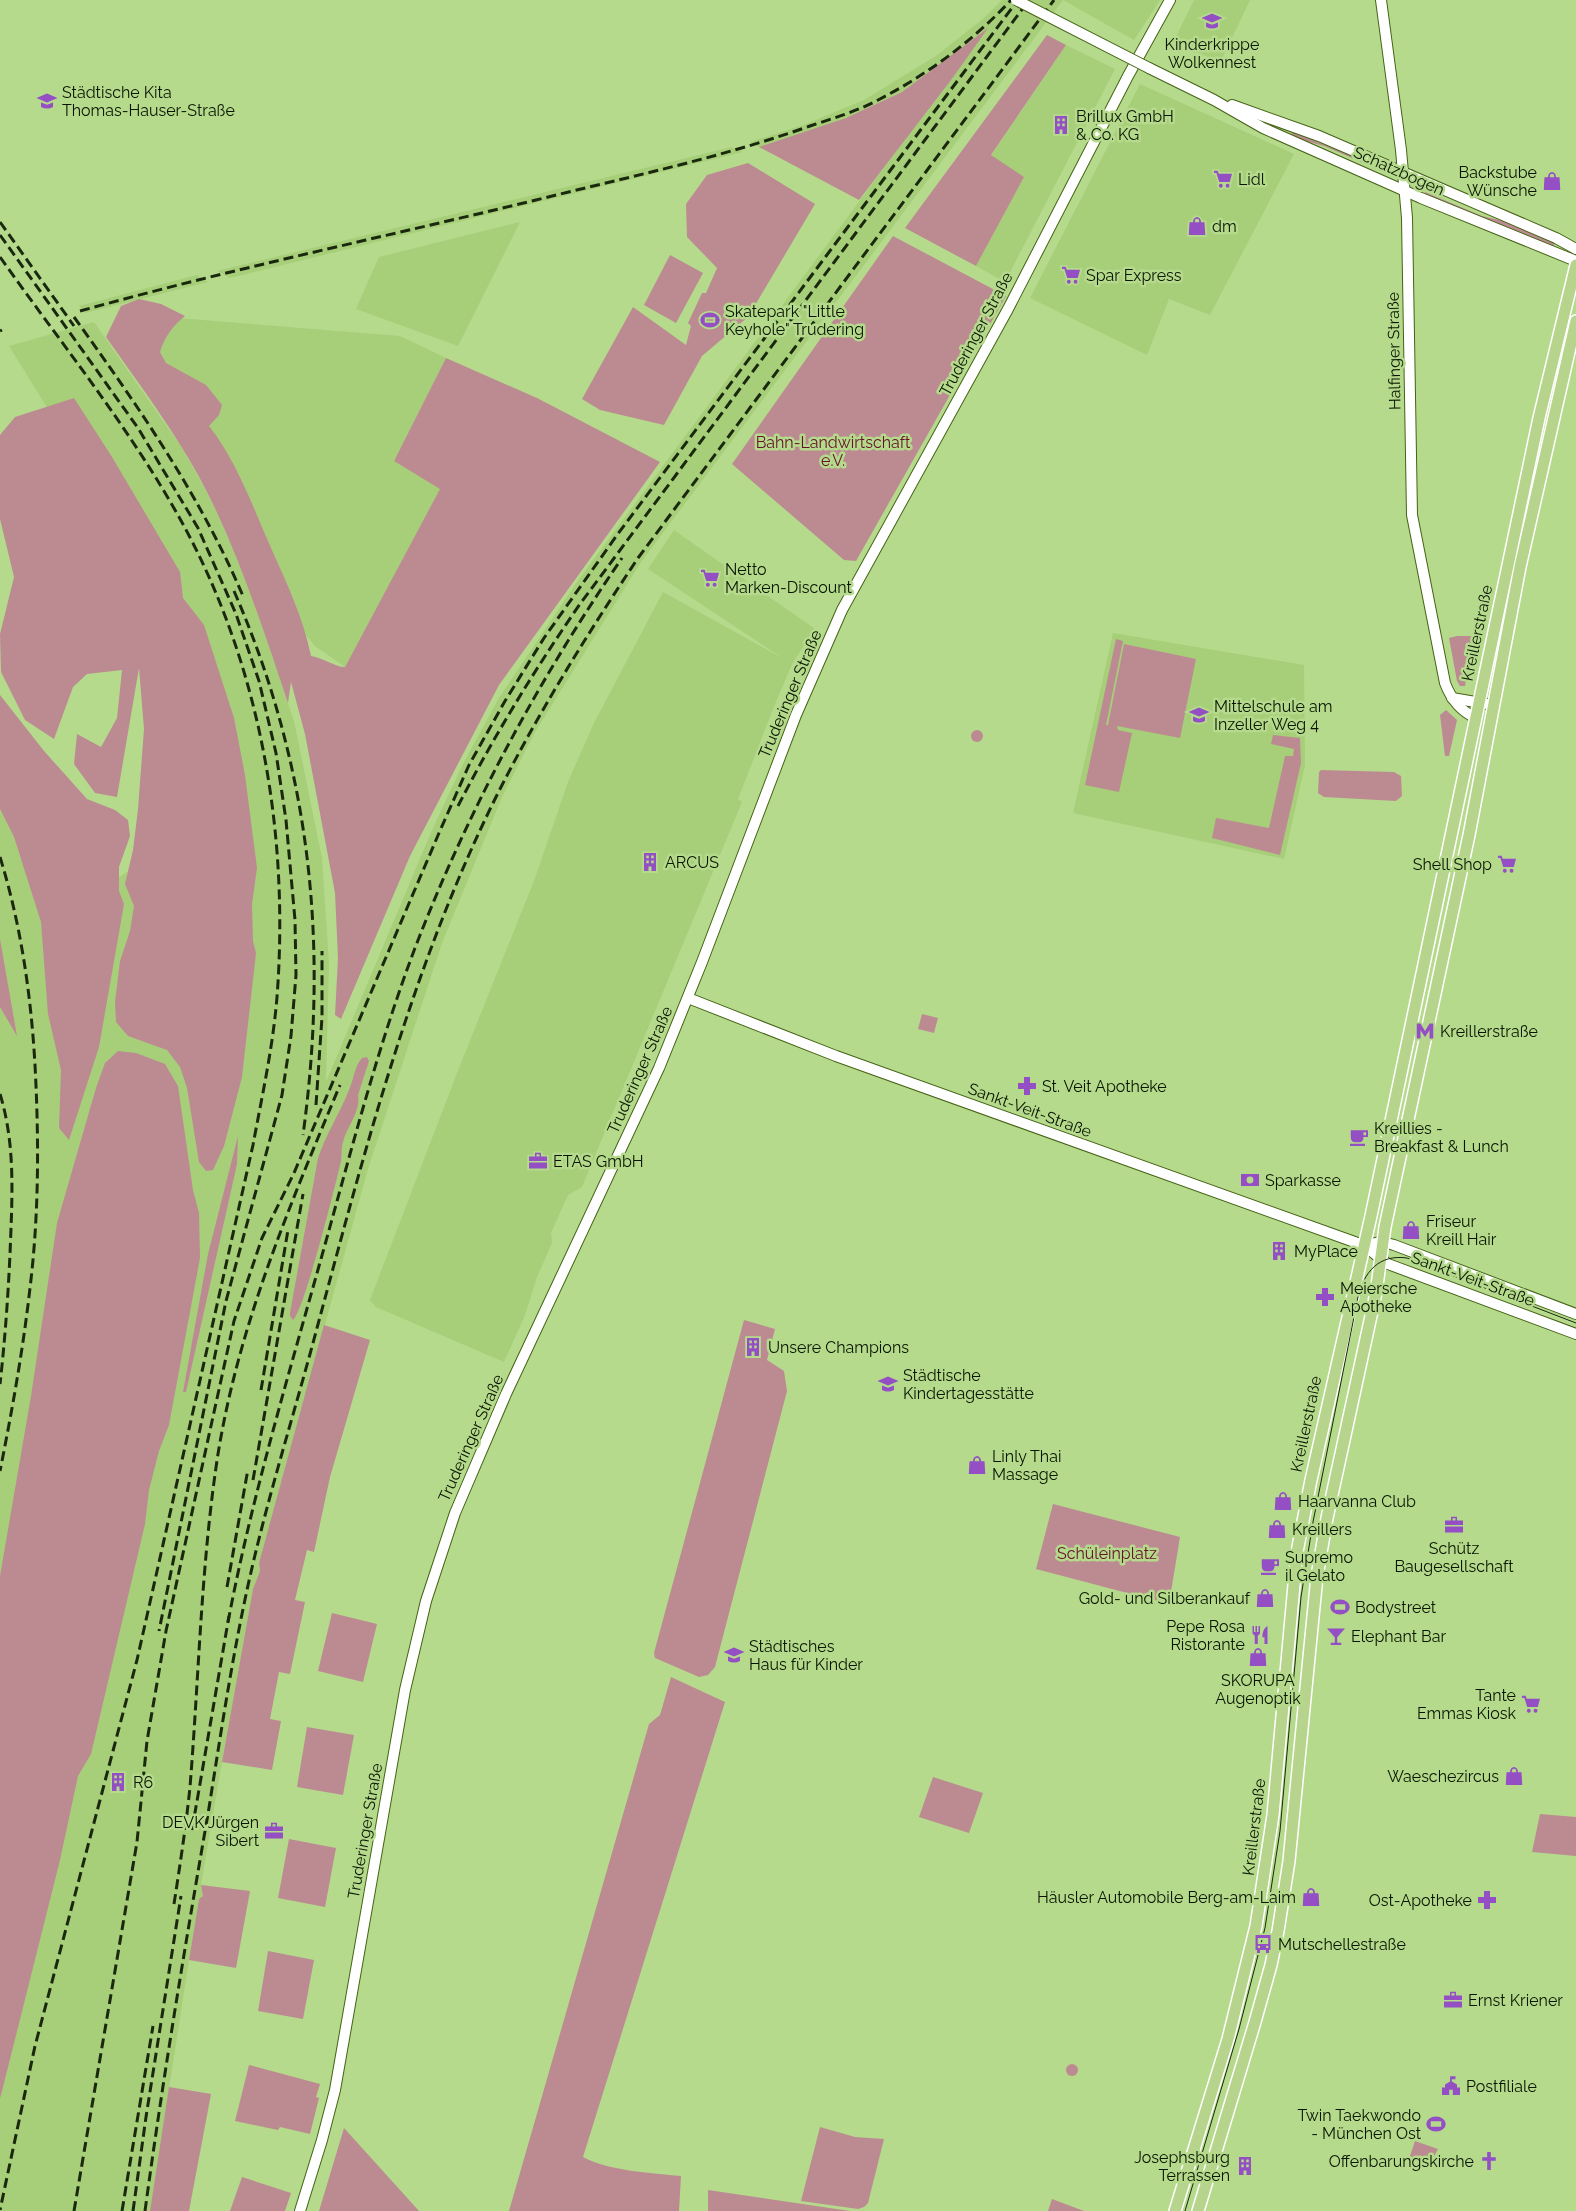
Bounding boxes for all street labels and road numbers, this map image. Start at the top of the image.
street label: Schatzbogen [1351,142,1447,200]
street label: Truderinger Straße [935,269,1017,399]
street label: Halfinger Straße [1383,292,1405,410]
street label: Kreillerstraße [1458,583,1496,683]
street label: Truderinger Straße [754,627,826,761]
street label: Truderinger Straße [603,1003,677,1137]
street label: Sankt-Veit-Straße [966,1079,1094,1141]
street label: Sankt-Veit-Straße [1409,1248,1537,1310]
street label: Truderinger Straße [434,1371,508,1505]
street label: Kreillerstraße [1287,1374,1325,1474]
street label: Truderinger Straße [344,1762,386,1900]
street label: Kreillerstraße [1239,1777,1269,1877]

